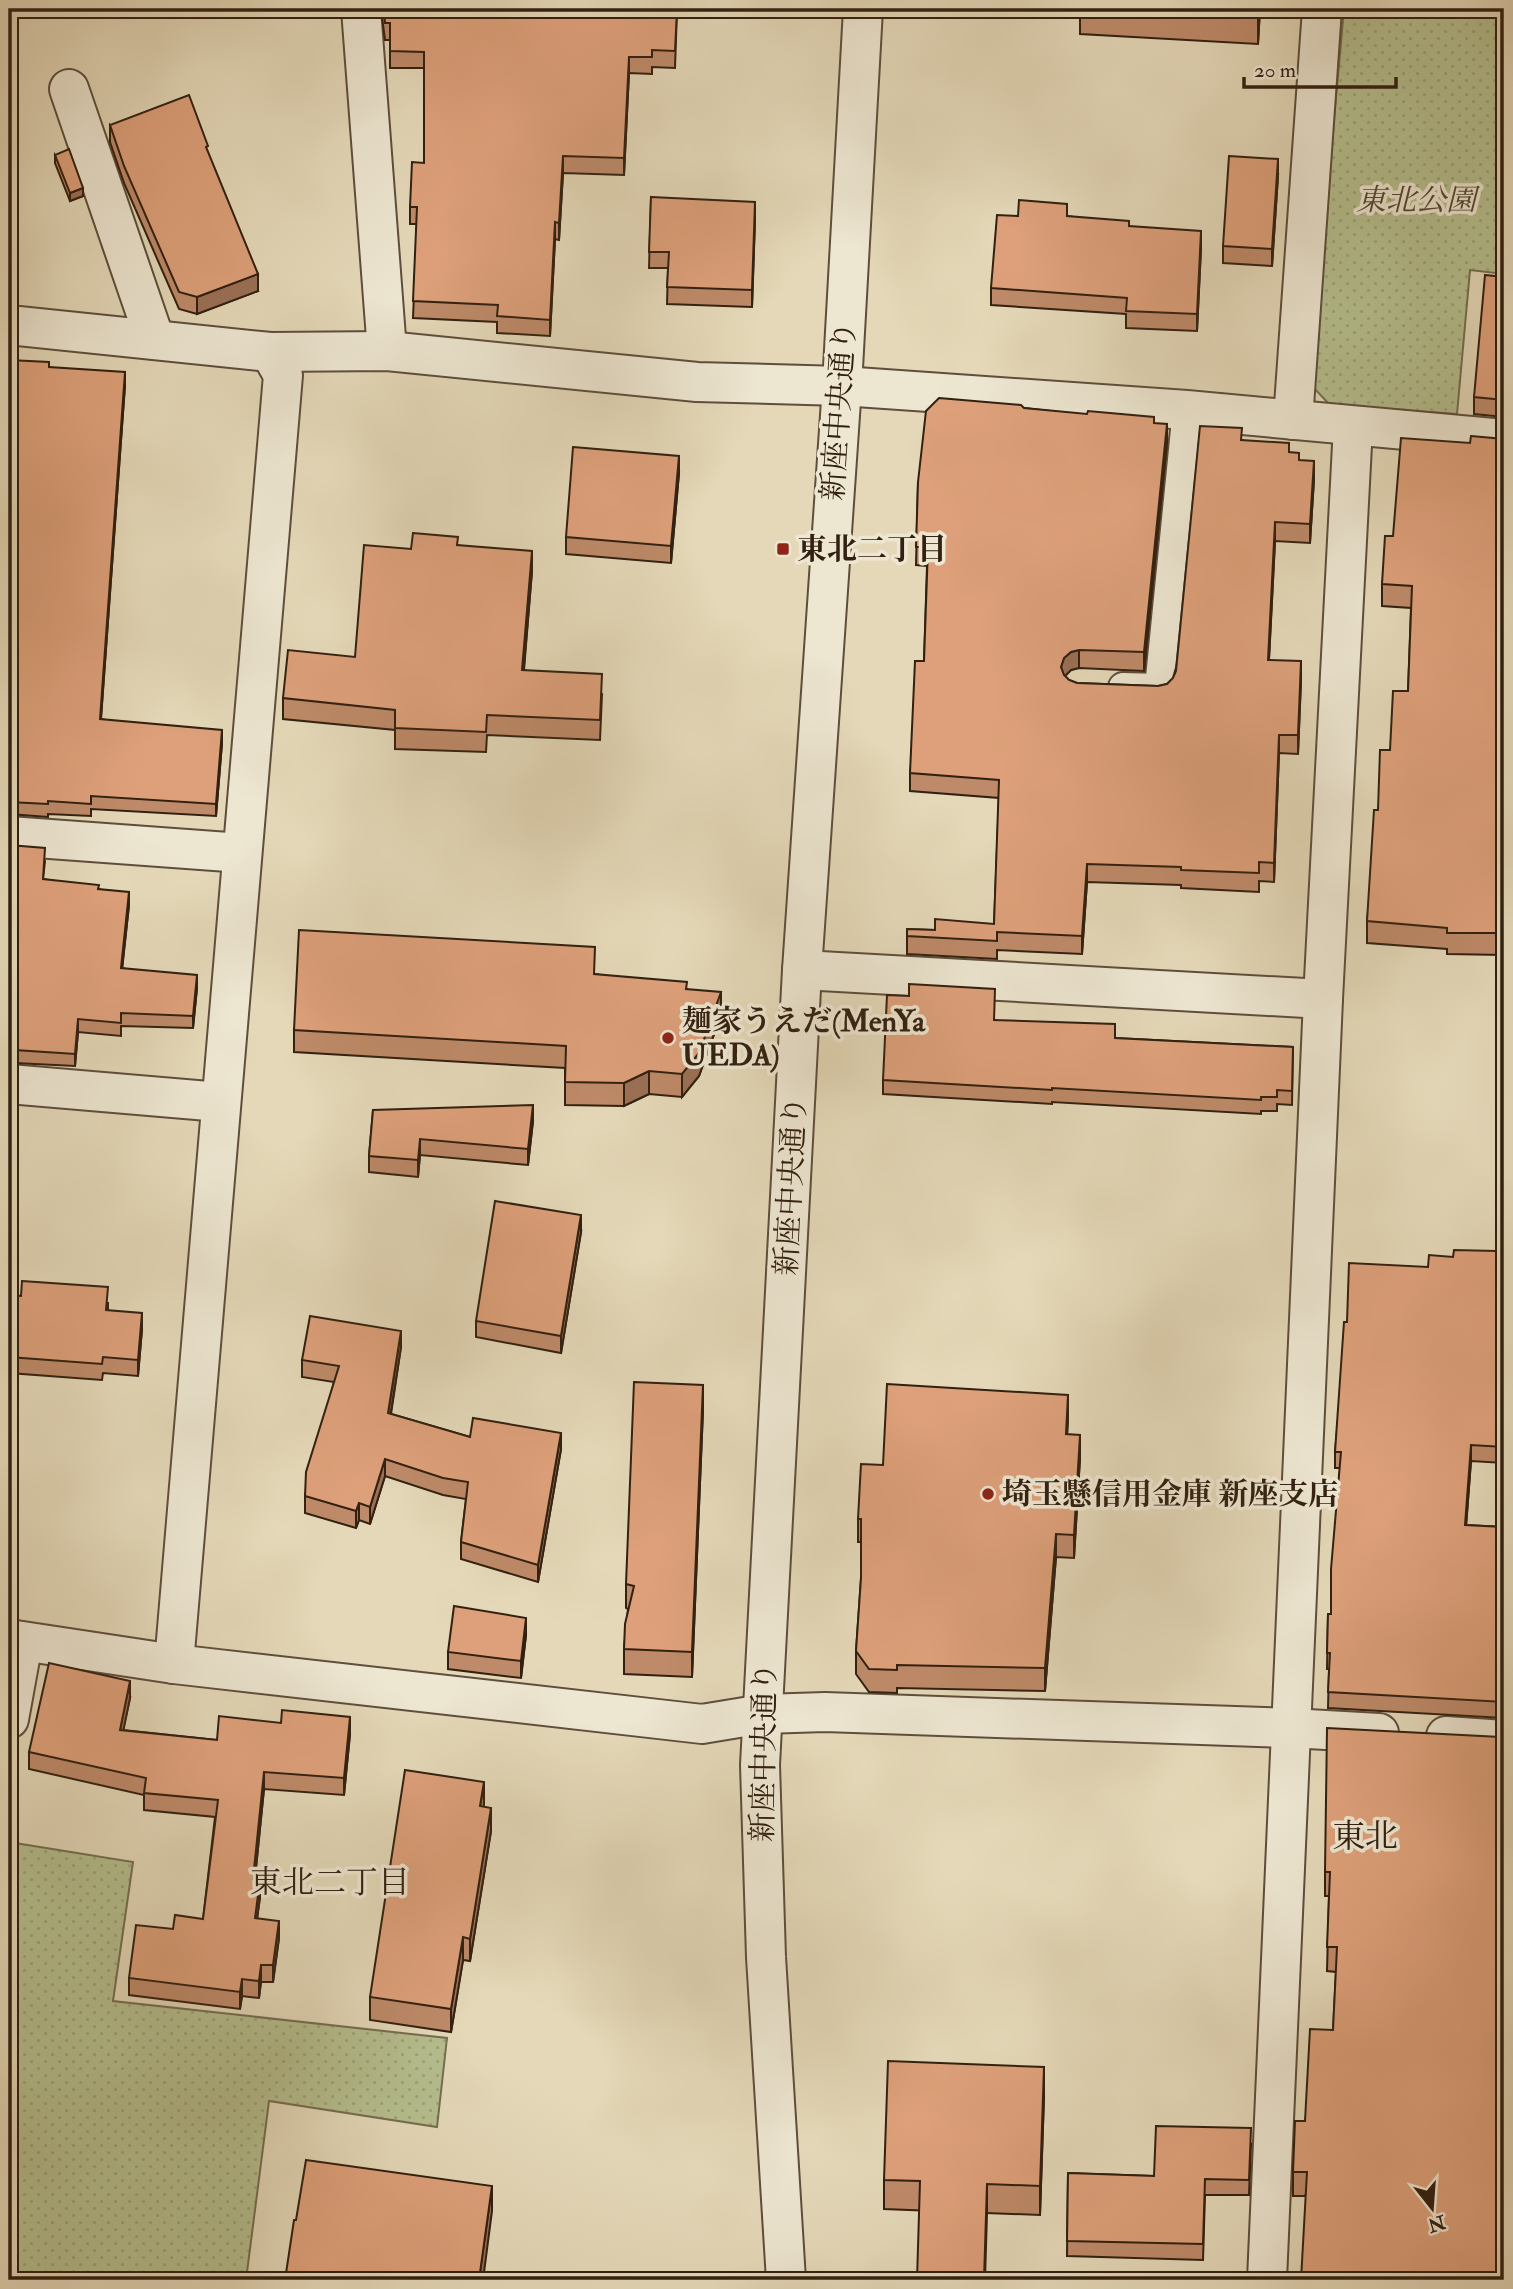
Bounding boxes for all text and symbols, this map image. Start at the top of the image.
scale bar [1244,46,1396,90]
text: 20 m [1254,57,1296,84]
park label: 東北公園 [1356,182,1481,219]
street label: 新座中央通り [814,320,864,502]
place label: 東北二丁目 [797,531,947,568]
marker: 東北二丁目 [775,541,791,557]
place label: 麺家うえだ(MenYa UEDA) [682,1003,926,1074]
marker: 麺家うえだ(MenYa UEDA) [660,1030,676,1046]
street label: 新座中央通り [768,1095,814,1277]
place label: 埼玉懸信用金庫 新座支店 [1002,1476,1338,1513]
marker: 埼玉懸信用金庫 新座支店 [980,1486,996,1502]
street label: 新座中央通り [744,1662,784,1842]
district label: 東北 [1332,1816,1398,1857]
district label: 東北二丁目 [250,1863,410,1903]
north arrow [1398,2174,1468,2244]
text: N [1424,2209,1449,2238]

